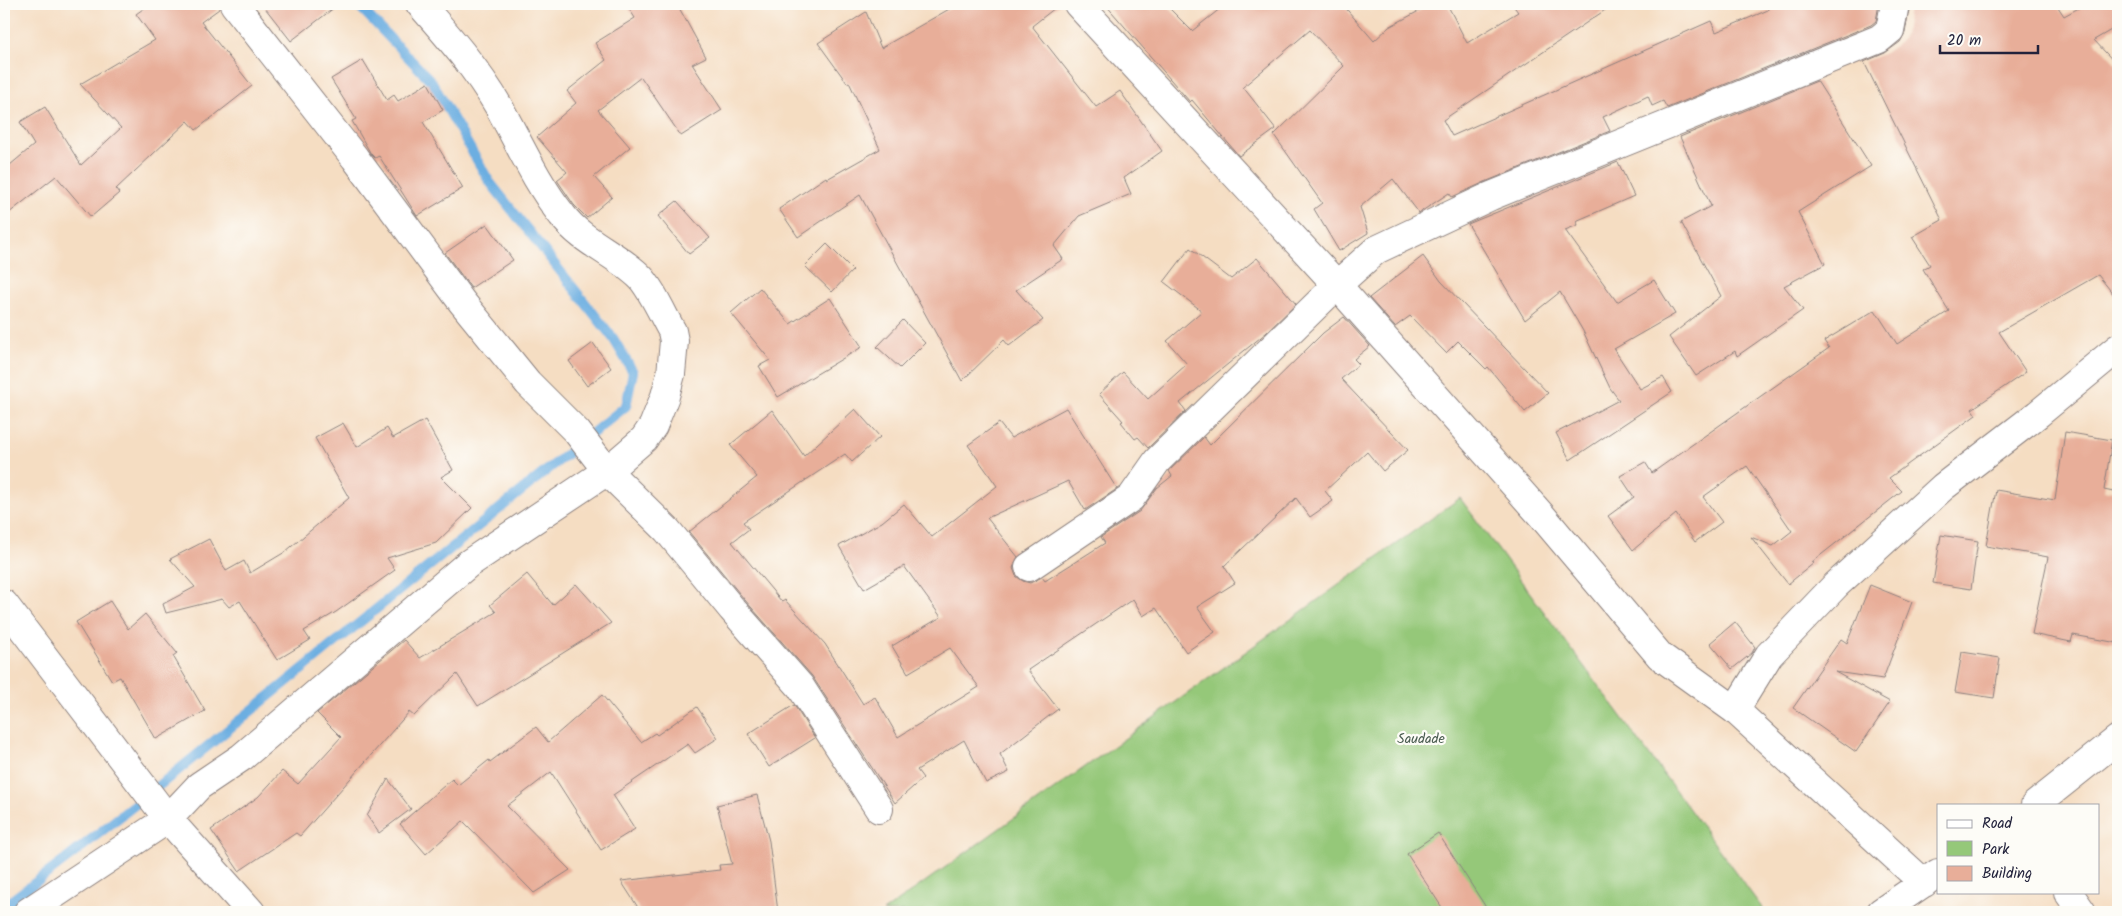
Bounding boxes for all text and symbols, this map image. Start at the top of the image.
scale bar [1940,22,2037,54]
text: 20 m [1947,29,1981,53]
park label: Saudade [1397,728,1445,750]
legend [1937,804,2100,894]
text: Road [1982,812,2013,836]
text: Park [1982,838,2010,862]
text: Building [1982,862,2032,886]

